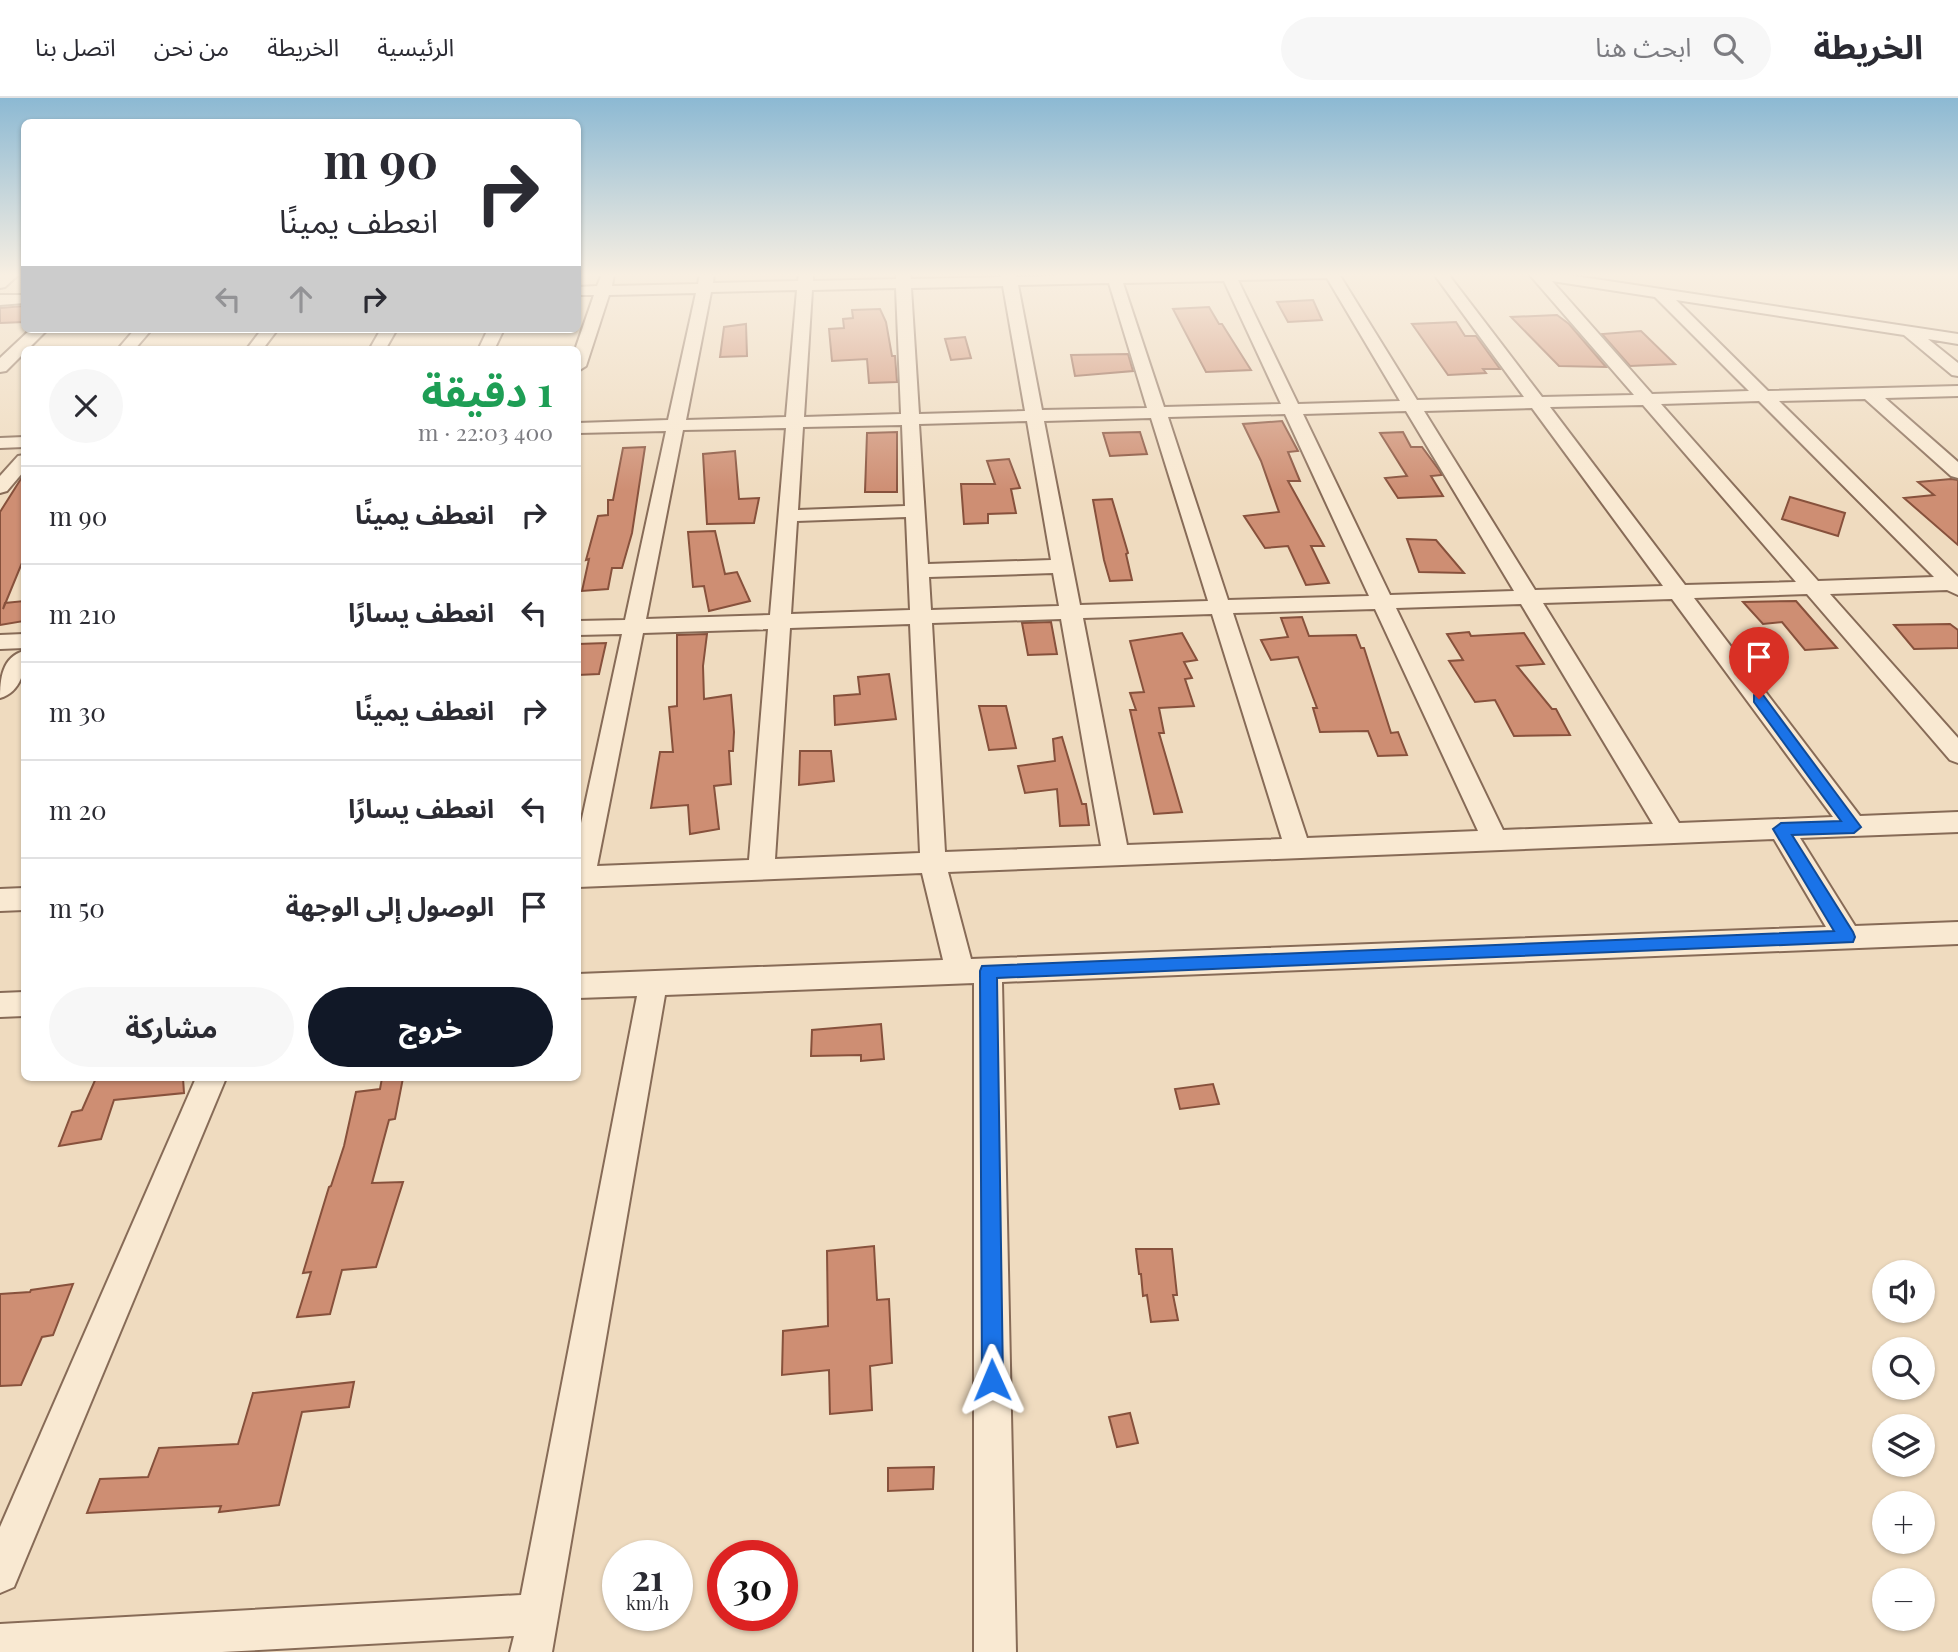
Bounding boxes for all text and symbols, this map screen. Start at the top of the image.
search box [1281,17,1771,80]
text: الخريطة [1813,23,1923,67]
text: ابحث هنا [1595,29,1691,64]
icon: search [1709,29,1747,67]
text: اتصل بنا [35,30,116,62]
text: من نحن [154,30,229,62]
text: الخريطة [267,30,339,62]
text: الرئيسية [377,30,454,62]
text: 90 m [324,126,438,191]
icon: right [462,147,553,238]
text: انعطف يمينًا [279,198,438,241]
icon: left [209,280,247,318]
icon: ahead [282,280,320,318]
icon: right [355,280,393,318]
text: 1 دقيقة [421,362,553,418]
button: close [49,369,123,443]
text: 400 m · 22:03 [418,416,553,447]
text: انعطف يمينًا [355,496,494,531]
icon: right [515,496,553,534]
text: 90 m [49,498,107,533]
text: انعطف يسارًا [348,594,494,629]
icon: left [515,594,553,632]
text: 210 m [49,596,116,631]
pin [1729,627,1789,699]
icon: arrive [1740,638,1778,676]
text: انعطف يمينًا [355,692,494,727]
icon: right [515,692,553,730]
text: 30 m [49,694,106,729]
text: انعطف يسارًا [348,790,494,825]
icon: left [515,790,553,828]
text: 20 m [49,792,107,827]
text: الوصول إلى الوجهة [286,888,494,923]
icon: arrive [515,888,553,926]
text: 50 m [49,890,105,925]
button: مشاركة [49,987,294,1067]
button: خروج [308,987,553,1067]
map controls [1872,1260,1935,1631]
button: sound [1872,1260,1935,1323]
button: search [1872,1337,1935,1400]
position arrow [955,1343,1029,1417]
button: layers [1872,1414,1935,1477]
button: + [1872,1491,1935,1554]
speed limit sign: 30 [707,1540,798,1631]
text: 21 [632,1553,663,1600]
button: − [1872,1568,1935,1631]
text: km/h [626,1591,669,1615]

